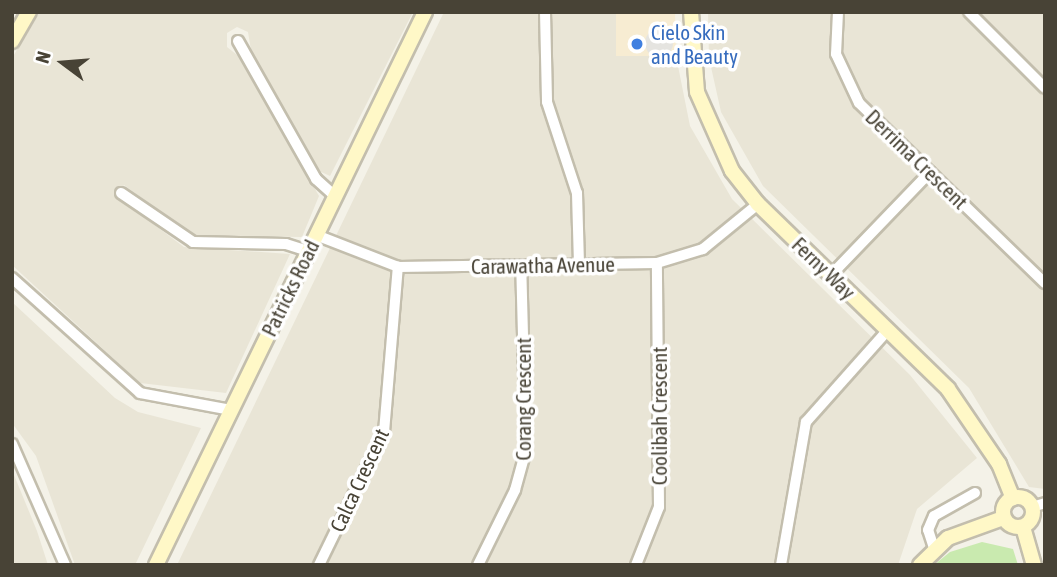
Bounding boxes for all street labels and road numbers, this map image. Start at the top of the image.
street label: Derrima Crescent [861,104,973,214]
street label: Ferny Way [787,232,861,304]
street label: Patricks Road [256,236,324,340]
street label: Carawatha Avenue [471,251,615,279]
street label: Corang Crescent [510,337,536,461]
street label: Coolibah Crescent [646,347,672,485]
street label: Calca Crescent [324,424,394,536]

